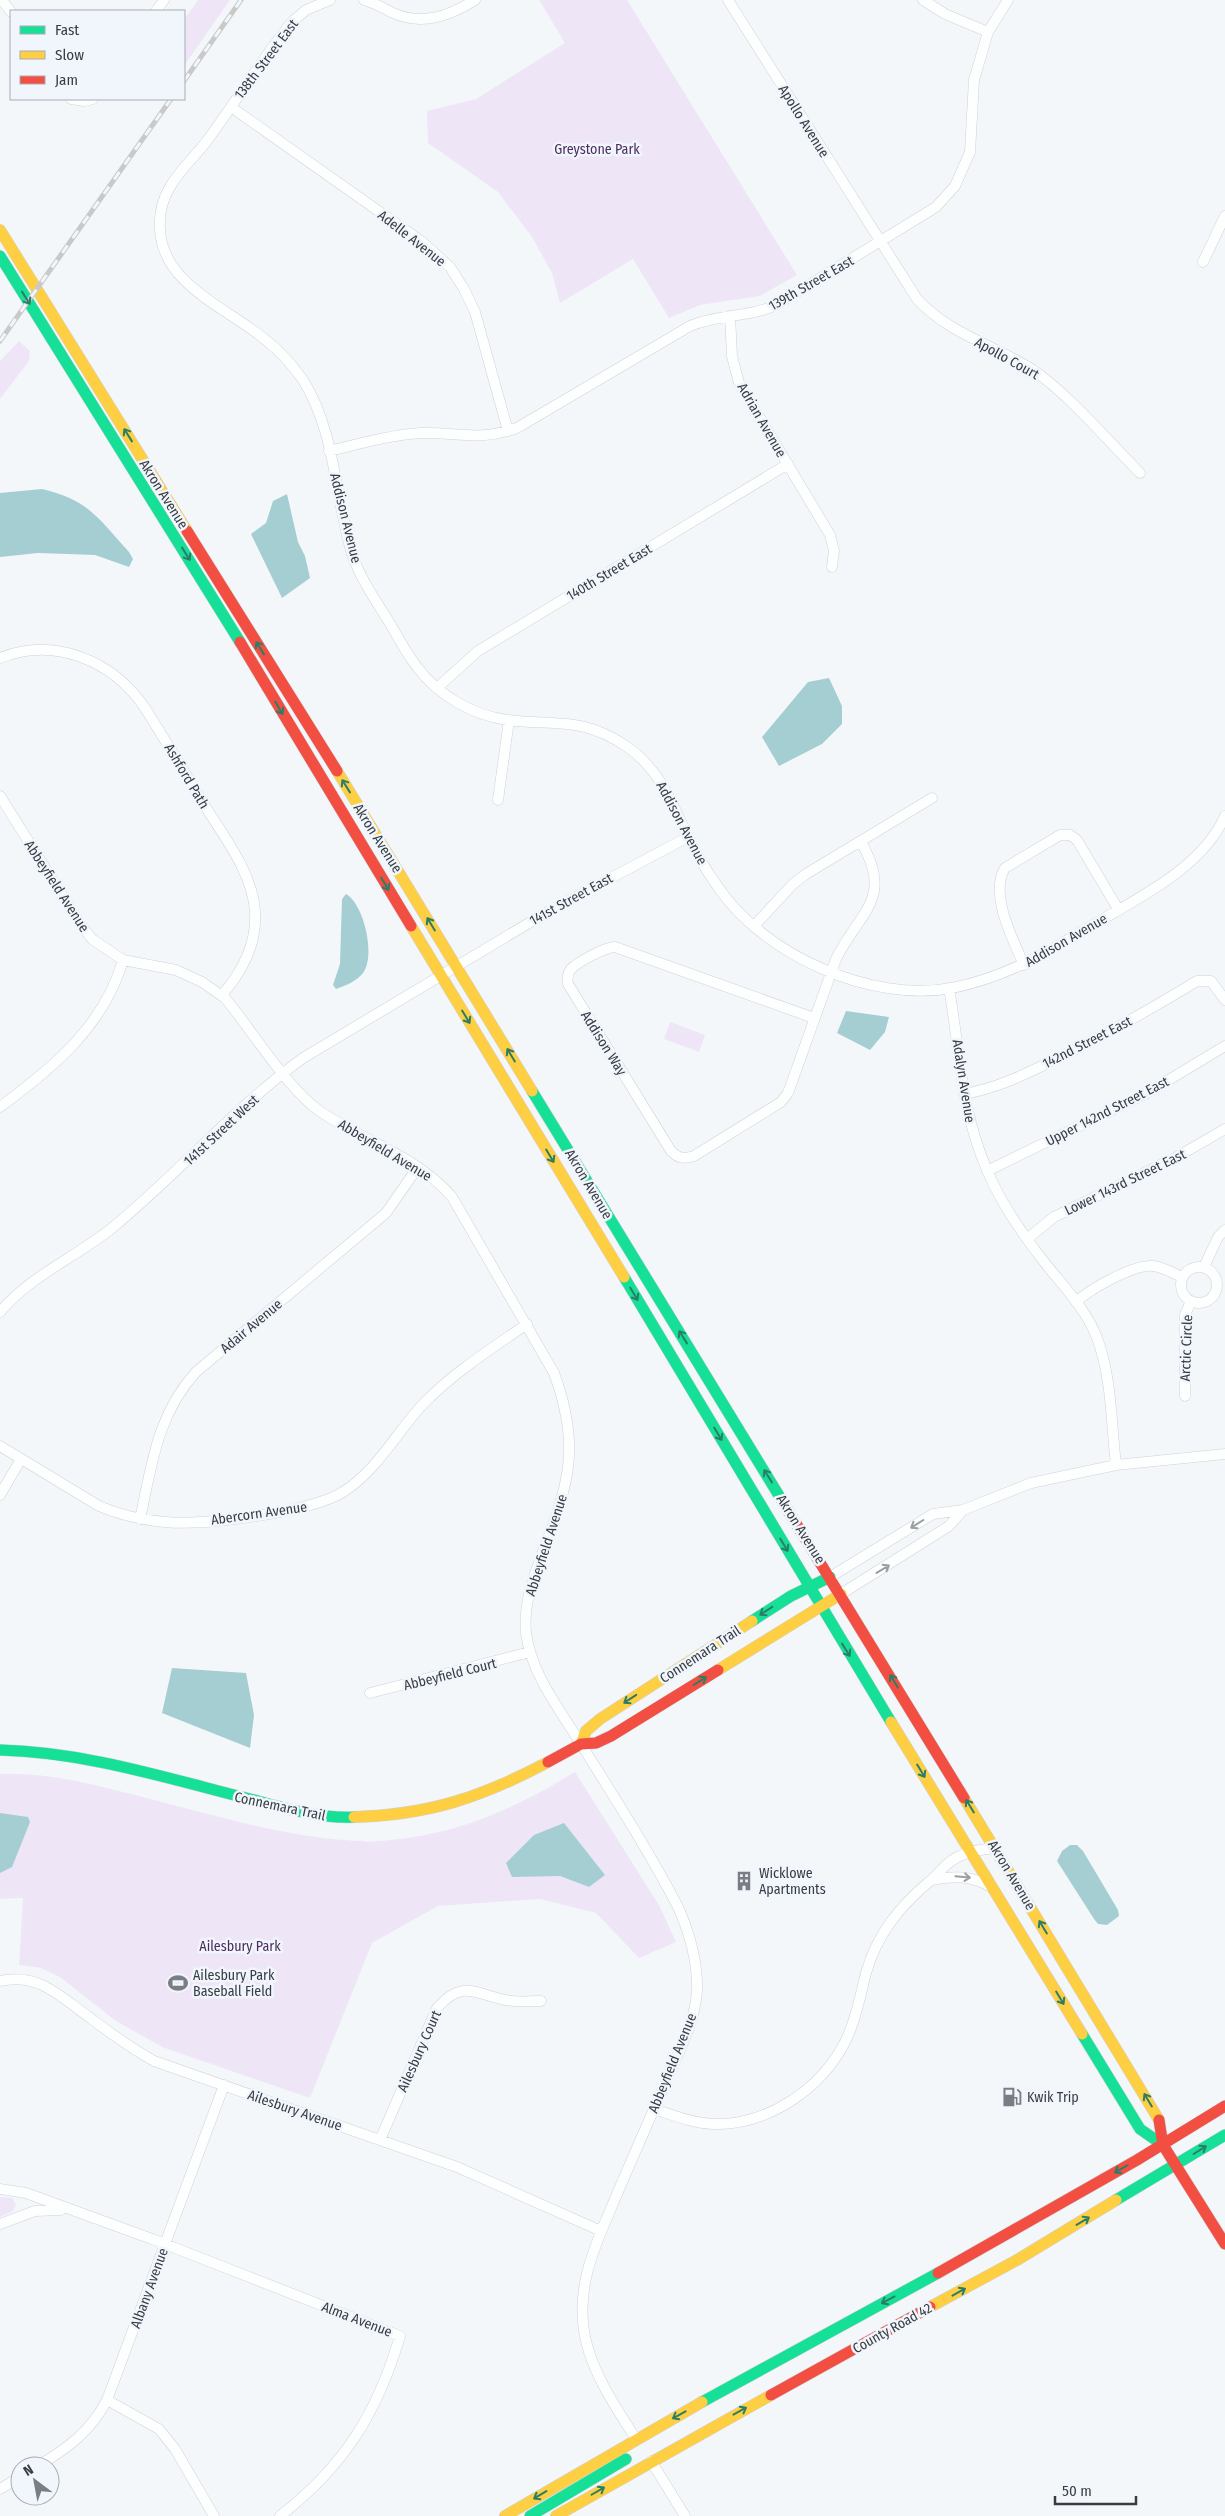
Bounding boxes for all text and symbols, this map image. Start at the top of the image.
legend [10,10,185,100]
street label: 138th Street East [231,16,302,103]
text: Fast [55,21,79,39]
text: Slow [55,46,84,64]
text: Jam [55,71,78,89]
street label: Apollo Avenue [775,82,833,161]
park label: Greystone Park [554,141,640,158]
street label: Adelle Avenue [374,207,449,270]
street label: 139th Street East [766,252,857,315]
one-way arrow [21,290,31,304]
street label: Apollo Court [972,334,1042,383]
street label: Adrian Avenue [733,380,790,460]
one-way arrow [122,429,132,443]
street label: Akron Avenue [136,456,192,532]
street label: Addison Avenue [326,471,365,565]
street label: 140th Street East [564,540,655,604]
one-way arrow [182,547,192,561]
one-way arrow [254,641,264,655]
one-way arrow [275,701,285,715]
street label: Ashford Path [161,741,213,812]
one-way arrow [340,779,350,793]
street label: Addison Avenue [652,779,711,868]
street label: Akron Avenue [350,800,406,876]
street label: Abbeyfield Avenue [21,837,93,935]
street label: 141st Street East [527,869,616,929]
one-way arrow [380,876,390,890]
street label: Addison Avenue [1022,910,1110,971]
one-way arrow [425,917,435,931]
street label: Addison Way [577,1008,630,1079]
one-way arrow [461,1009,471,1023]
street label: 142nd Street East [1040,1012,1135,1072]
street label: Adalyn Avenue [949,1038,978,1124]
one-way arrow [505,1049,515,1063]
street label: Upper 142nd Street East [1043,1073,1172,1150]
street label: 141st Street West [180,1091,263,1169]
street label: Abbeyfield Avenue [335,1116,435,1185]
street label: Akron Avenue [561,1146,616,1222]
street label: Lower 143rd Street East [1062,1146,1189,1219]
one-way arrow [545,1148,555,1162]
one-way arrow [630,1287,640,1301]
street label: Adair Avenue [217,1296,286,1357]
street label: Arctic Circle [1177,1314,1196,1382]
one-way arrow [678,1331,688,1345]
one-way arrow [714,1426,724,1440]
one-way arrow [763,1469,773,1483]
street label: Akron Avenue [773,1491,829,1567]
street label: Abbeyfield Avenue [522,1492,571,1598]
street label: Abercorn Avenue [210,1498,308,1529]
one-way arrow [910,1519,924,1529]
one-way arrow [779,1537,789,1551]
one-way arrow [875,1563,889,1573]
one-way arrow [760,1606,774,1616]
street label: Connemara Trail [657,1622,744,1687]
one-way arrow [842,1642,852,1656]
street label: Abbeyfield Court [402,1655,499,1694]
one-way arrow [692,1675,706,1685]
one-way arrow [889,1675,899,1689]
one-way arrow [623,1694,637,1705]
one-way arrow [916,1764,927,1778]
street label: Connemara Trail [233,1789,327,1825]
one-way arrow [964,1800,974,1814]
street label: Akron Avenue [984,1837,1039,1913]
place label: Wicklowe Apartments [759,1865,826,1898]
building icon: Wicklowe Apartments [733,1870,755,1892]
one-way arrow [955,1872,971,1882]
one-way arrow [1038,1921,1048,1935]
park label: Ailesbury Park [199,1938,281,1955]
place label: Ailesbury Park Baseball Field [193,1967,275,2000]
sports icon: Ailesbury Park Baseball Field [167,1972,189,1994]
one-way arrow [1055,1991,1065,2005]
street label: Ailesbury Court [394,2007,445,2095]
street label: Abbeyfield Avenue [645,2011,700,2116]
street label: Ailesbury Avenue [245,2086,344,2135]
fuel station icon: Kwik Trip [1001,2086,1023,2108]
place label: Kwik Trip [1027,2089,1079,2106]
one-way arrow [1143,2093,1153,2107]
one-way arrow [1193,2144,1207,2154]
one-way arrow [1114,2165,1129,2175]
one-way arrow [1076,2215,1090,2225]
street label: Albany Avenue [127,2246,172,2331]
one-way arrow [952,2287,967,2297]
one-way arrow [881,2296,895,2306]
street label: Alma Avenue [319,2298,395,2341]
street label: County Road 42 [850,2300,935,2357]
one-way arrow [732,2406,746,2416]
one-way arrow [672,2411,687,2420]
north arrow [10,2456,60,2506]
text: N [20,2461,36,2480]
scale bar [1055,2474,1136,2506]
text: 50 m [1062,2482,1092,2500]
one-way arrow [591,2486,605,2496]
one-way arrow [534,2490,548,2500]

